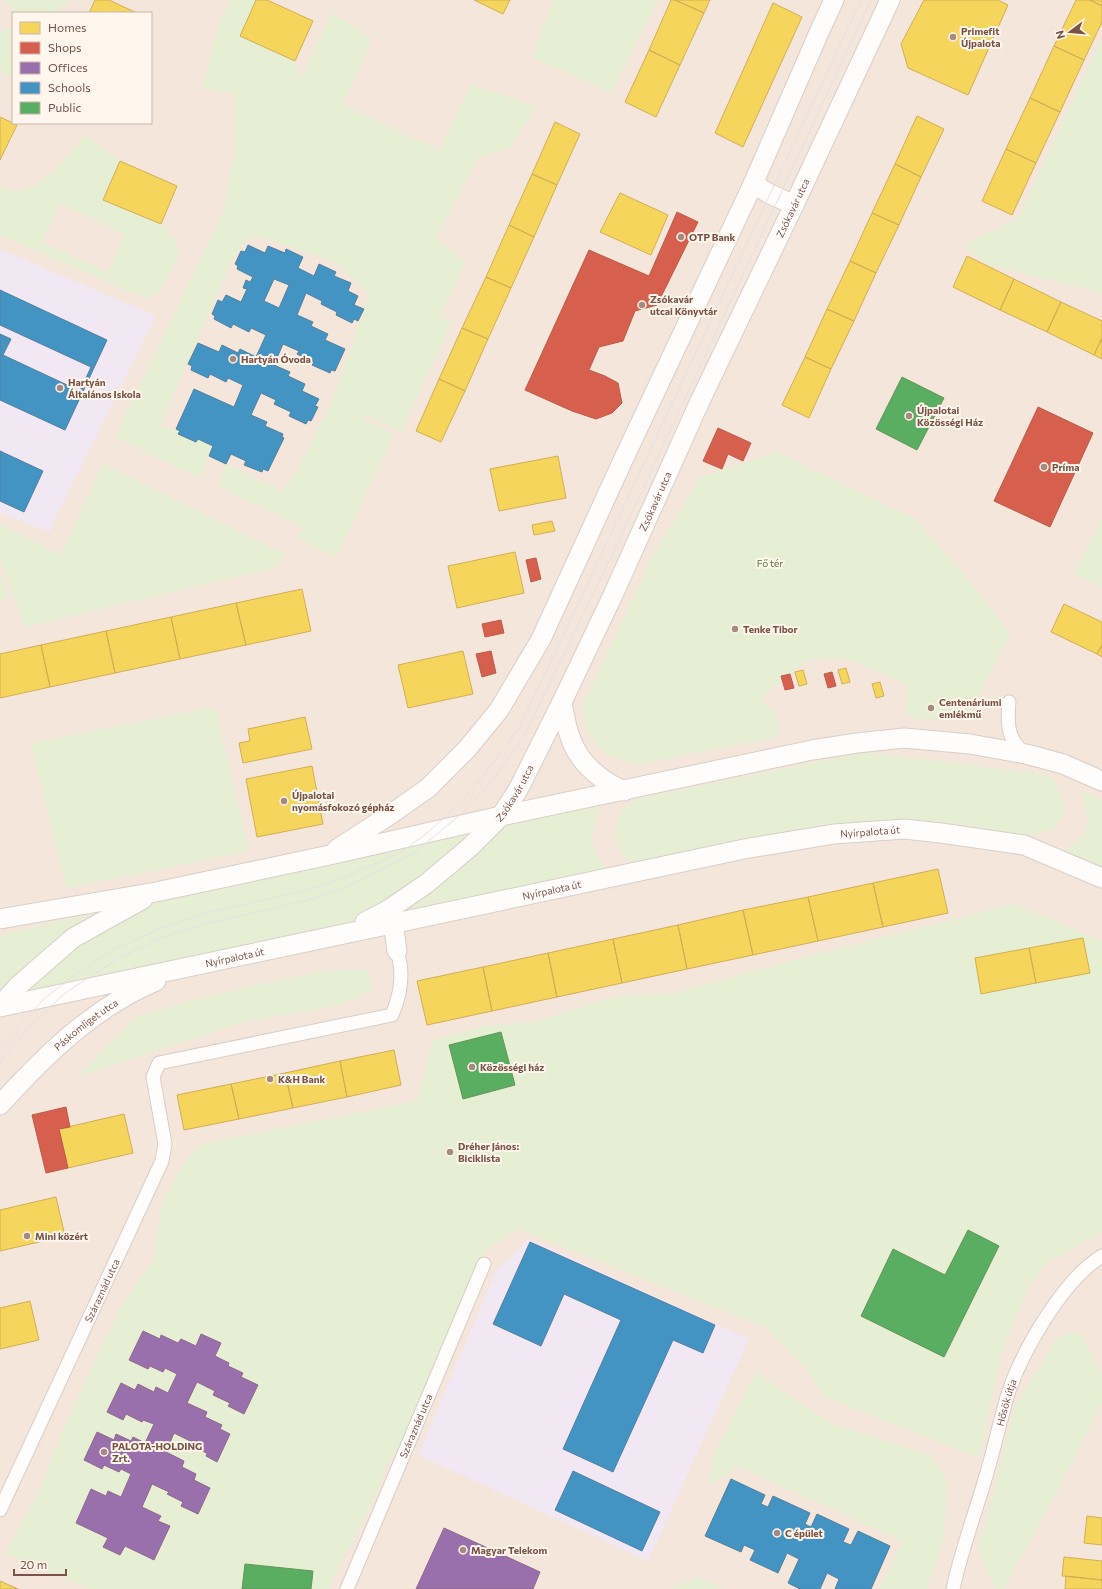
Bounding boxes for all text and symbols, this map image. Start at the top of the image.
legend [12,12,152,124]
north arrow [1050,12,1090,52]
text: Homes [48,20,86,34]
place label: Primefit Újpalota [961,25,1000,49]
text: N [1053,29,1067,41]
marker: Primefit Újpalota [948,32,958,42]
text: Shops [48,40,82,54]
text: Offices [48,60,88,74]
text: Schools [48,80,91,94]
text: Public [48,100,81,114]
street label: Zsókavár utca [773,177,812,239]
place label: OTP Bank [689,231,735,243]
marker: OTP Bank [676,232,686,242]
place label: Zsókavár utcai Könyvtár [650,293,717,317]
marker: Zsókavár utcai Könyvtár [637,300,647,310]
place label: Hartyán Óvoda [241,353,311,365]
marker: Hartyán Óvoda [228,354,238,364]
place label: Hartyán Általános Iskola [68,376,141,400]
marker: Hartyán Általános Iskola [55,383,65,393]
place label: Újpalotai Közösségi Ház [917,404,983,428]
marker: Újpalotai Közösségi Ház [904,411,914,421]
place label: Príma [1052,461,1079,473]
marker: Príma [1039,462,1049,472]
street label: Zsókavár utca [637,470,674,533]
park label: Fő tér [757,557,783,569]
place label: Tenke Tibor [743,623,798,635]
marker: Tenke Tibor [730,624,740,634]
place label: Centenáriumi emlékmű [939,696,1002,720]
marker: Centenáriumi emlékmű [926,703,936,713]
street label: Zsókavár utca [493,763,536,824]
place label: Újpalotai nyomásfokozó gépház [292,789,395,813]
marker: Újpalotai nyomásfokozó gépház [279,796,289,806]
street label: Nyírpalota út [840,823,900,840]
street label: Nyírpalota út [521,878,582,902]
street label: Nyírpalota út [204,945,265,969]
street label: Páskomliget utca [51,996,120,1053]
place label: Közösségi ház [480,1061,544,1073]
marker: Közösségi ház [467,1062,477,1072]
place label: K&H Bank [278,1073,326,1085]
marker: K&H Bank [265,1074,275,1084]
place label: Dréher János: Biciklista [458,1140,519,1164]
marker: Dréher János: Biciklista [445,1147,455,1157]
place label: Mini közért [35,1230,88,1242]
marker: Mini közért [22,1231,32,1241]
street label: Száraznád utca [82,1257,122,1324]
street label: Hősök útja [994,1377,1019,1427]
street label: Száraznád utca [397,1392,435,1460]
place label: PALOTA-HOLDING Zrt. [112,1440,202,1464]
marker: PALOTA-HOLDING Zrt. [99,1447,109,1457]
place label: C épület [785,1527,823,1539]
marker: C épület [772,1528,782,1538]
place label: Magyar Telekom [471,1544,547,1556]
marker: Magyar Telekom [458,1545,468,1555]
scale bar [14,1551,66,1577]
text: 20 m [20,1557,47,1571]

